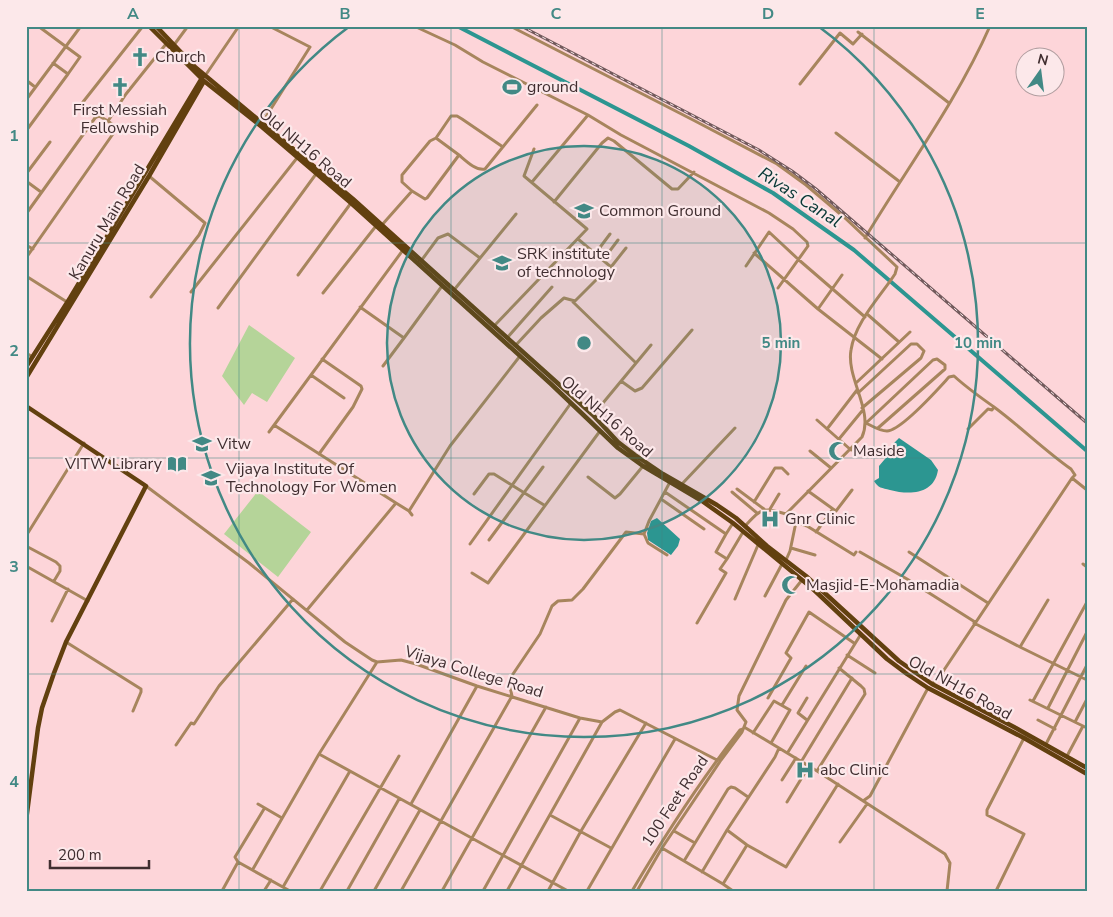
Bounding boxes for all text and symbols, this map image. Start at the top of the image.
text: A [127,3,139,25]
text: B [339,3,351,25]
text: C [551,3,562,25]
text: D [762,3,774,25]
text: E [975,3,985,25]
church icon: Church [129,46,151,68]
place label: Church [155,46,206,68]
north arrow [1016,48,1066,98]
text: N [1036,49,1050,70]
church icon: First Messiah Fellowship [109,76,131,98]
sports icon: ground [501,76,523,98]
place label: ground [527,76,578,98]
place label: First Messiah Fellowship [73,99,167,139]
street label: Old NH16 Road [254,103,356,193]
text: 1 [9,125,19,147]
street label: Kanuru Main Road [64,160,150,284]
water label: Rivas Canal [754,161,846,233]
school or university icon: Common Ground [573,200,595,222]
place label: Common Ground [599,200,721,222]
place label: SRK institute of technology [517,243,616,283]
school or university icon: SRK institute of technology [491,252,513,274]
text: 5 min [762,333,800,353]
text: 10 min [954,333,1002,353]
centre of rings [575,334,593,352]
text: 2 [9,340,19,362]
street label: Old NH16 Road [556,371,658,463]
school or university icon: Vitw [191,433,213,455]
place label: Vitw [216,433,251,455]
mosque icon: Maside [827,440,849,462]
place label: Maside [853,440,904,462]
place label: VITW Library [64,453,163,475]
library icon: VITW Library [166,453,188,475]
place label: Vijaya Institute Of Technology For Women [225,458,397,498]
school or university icon: Vijaya Institute Of Technology For Women [200,467,222,489]
hospital icon: Gnr Clinic [759,508,781,530]
place label: Gnr Clinic [785,508,856,530]
text: 3 [9,556,19,578]
mosque icon: Masjid-E-Mohamadia [780,574,802,596]
place label: Masjid-E-Mohamadia [806,574,959,596]
street label: Vijaya College Road [401,640,546,704]
street label: Old NH16 Road [904,651,1016,725]
street label: 100 Feet Road [636,751,714,851]
hospital icon: abc Clinic [794,759,816,781]
place label: abc Clinic [820,759,889,781]
text: 4 [9,771,19,793]
scale bar [50,837,149,869]
text: 200 m [58,845,102,865]

